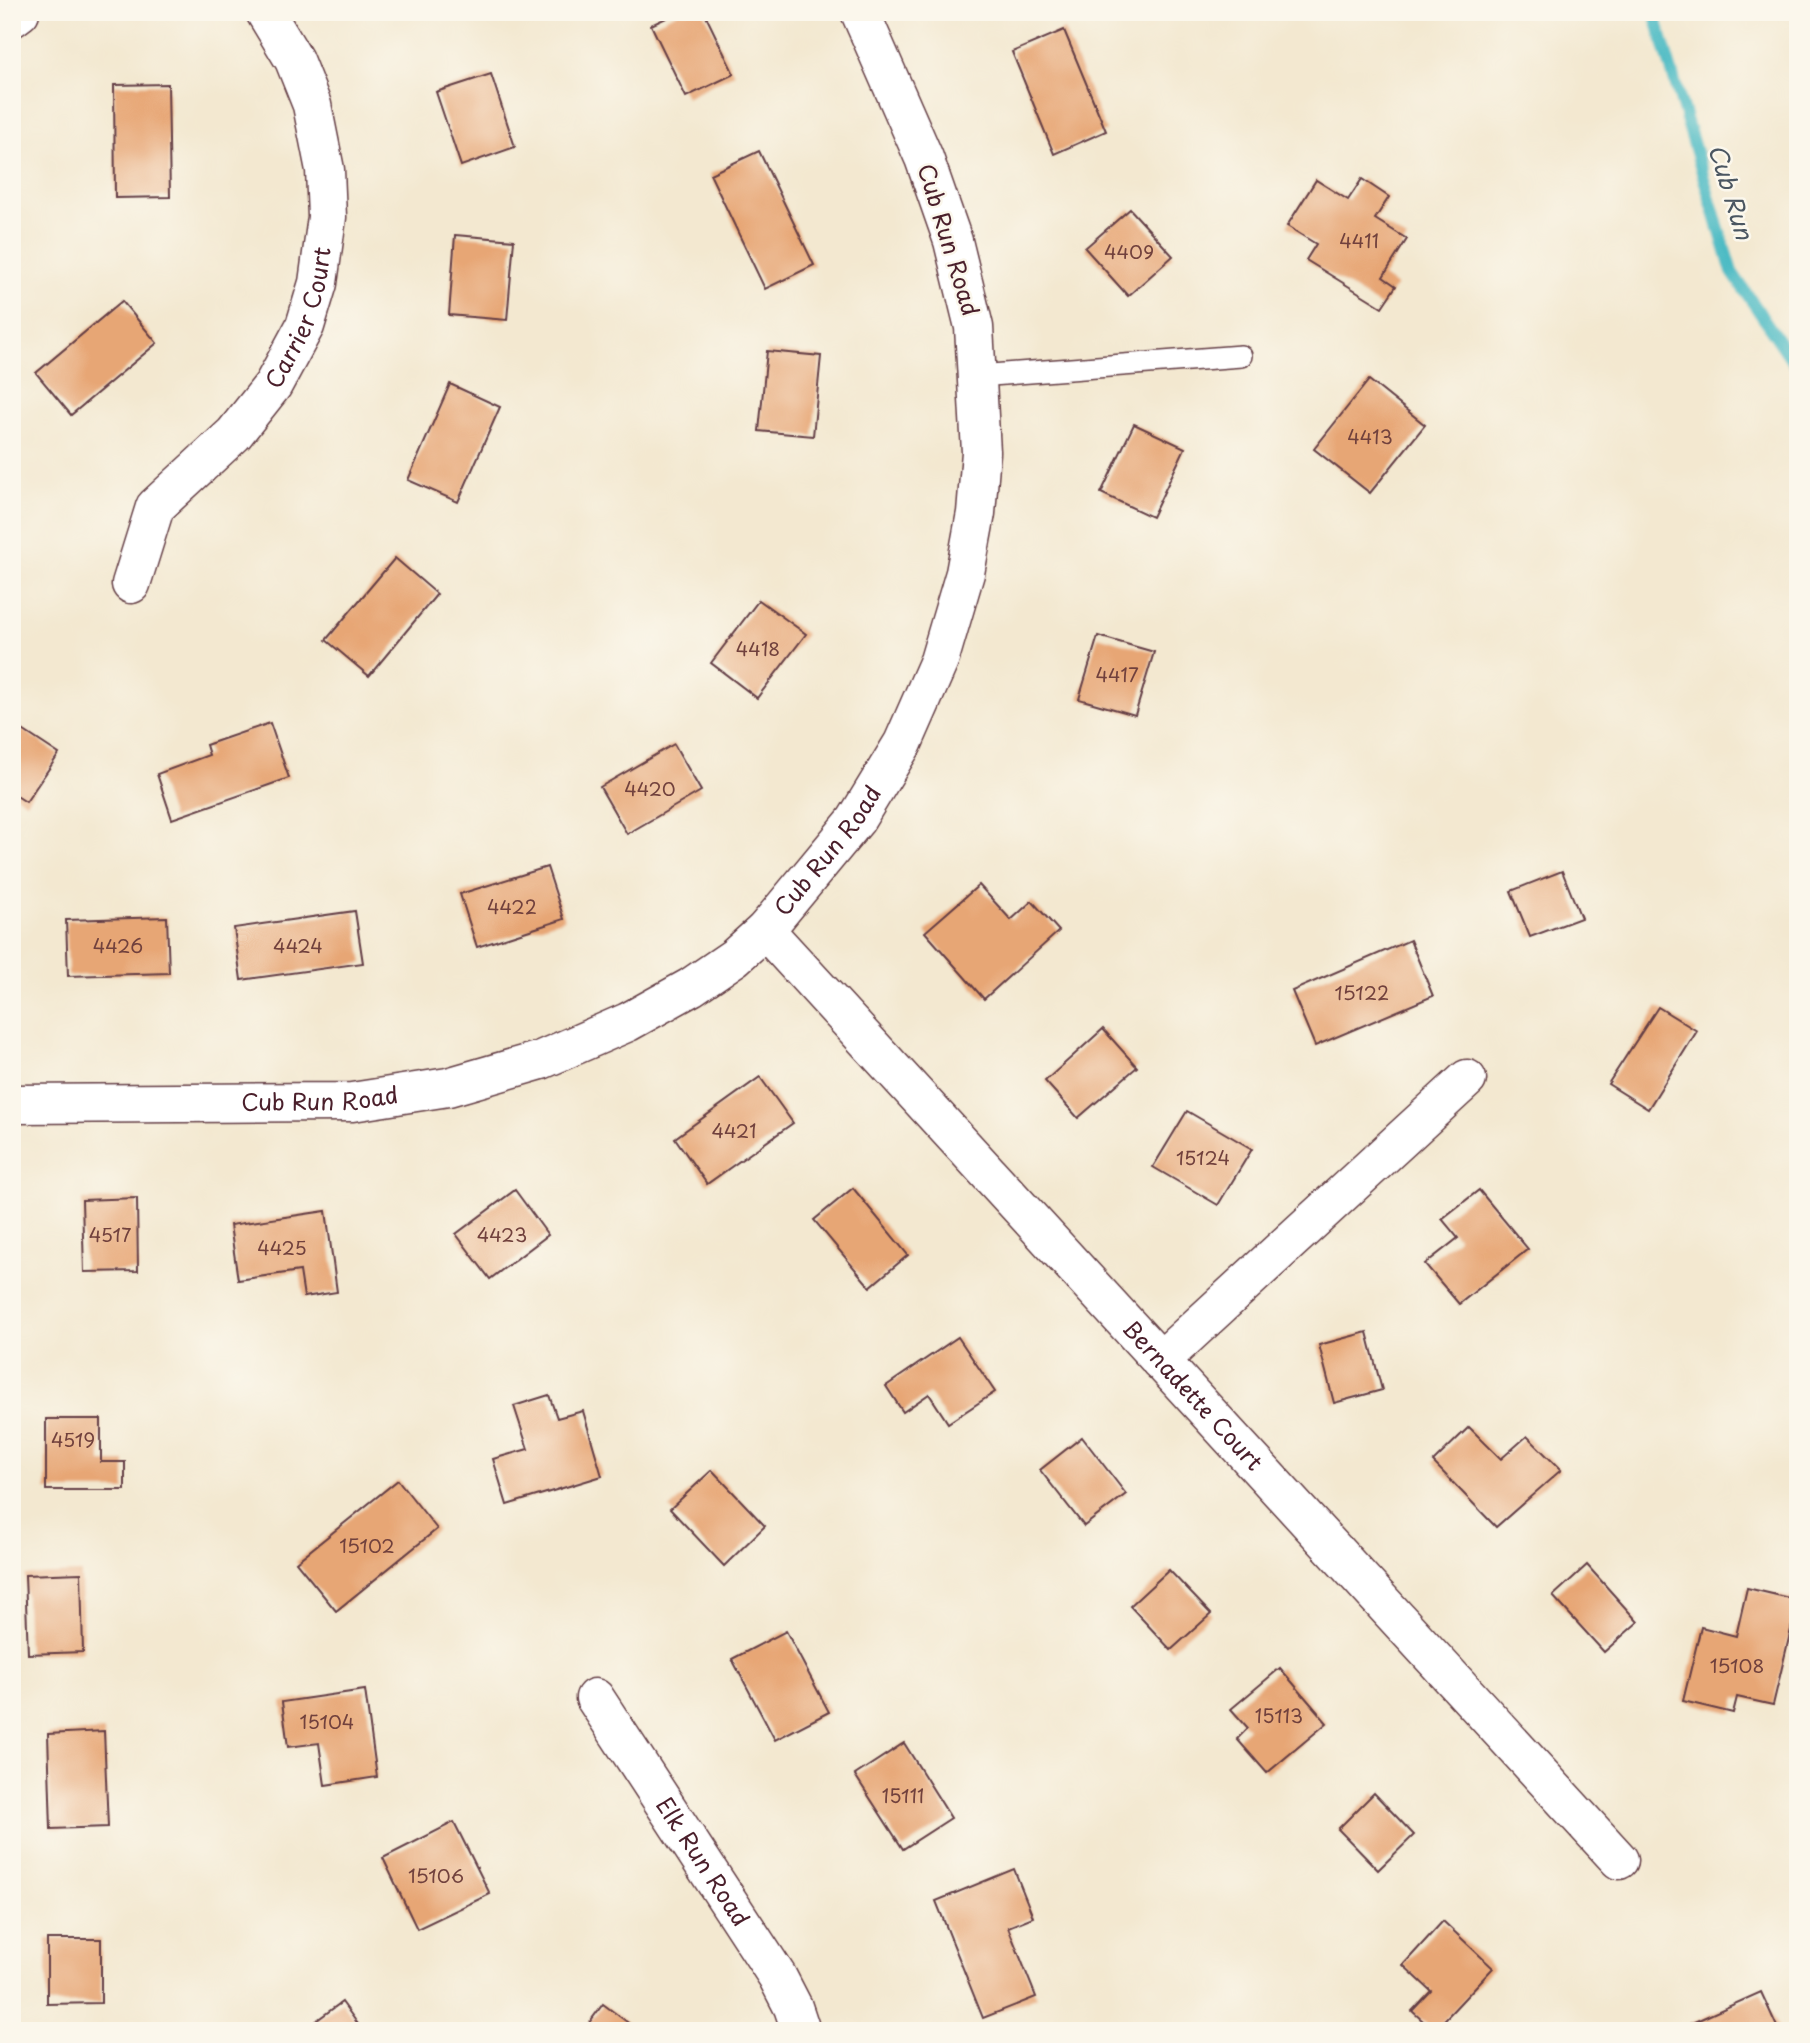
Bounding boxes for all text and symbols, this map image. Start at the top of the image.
water label: Cub Run [1700,139,1764,245]
street label: Cub Run Road [910,159,989,320]
house number: 4411 [1339,226,1379,254]
house number: 4409 [1104,237,1154,265]
street label: Carrier Court [255,244,339,394]
house number: 4413 [1347,422,1393,450]
house number: 4418 [736,634,780,662]
house number: 4417 [1095,660,1139,688]
house number: 4420 [624,774,676,802]
street label: Cub Run Road [765,778,889,923]
house number: 4422 [487,892,537,920]
house number: 4426 [93,931,143,959]
house number: 4424 [273,931,323,959]
house number: 15122 [1335,978,1389,1006]
street label: Cub Run Road [241,1076,401,1119]
house number: 4421 [712,1116,756,1144]
house number: 15124 [1176,1143,1230,1171]
house number: 4517 [89,1220,131,1248]
house number: 4423 [477,1220,527,1248]
house number: 4425 [257,1233,307,1261]
street label: Bernadette Court [1115,1311,1272,1478]
house number: 4519 [51,1425,95,1453]
house number: 15102 [339,1531,395,1559]
house number: 15108 [1710,1651,1764,1679]
house number: 15113 [1255,1701,1303,1729]
house number: 15104 [300,1707,354,1735]
house number: 15111 [882,1781,924,1809]
street label: Elk Run Road [648,1789,759,1933]
house number: 15106 [408,1861,464,1889]

